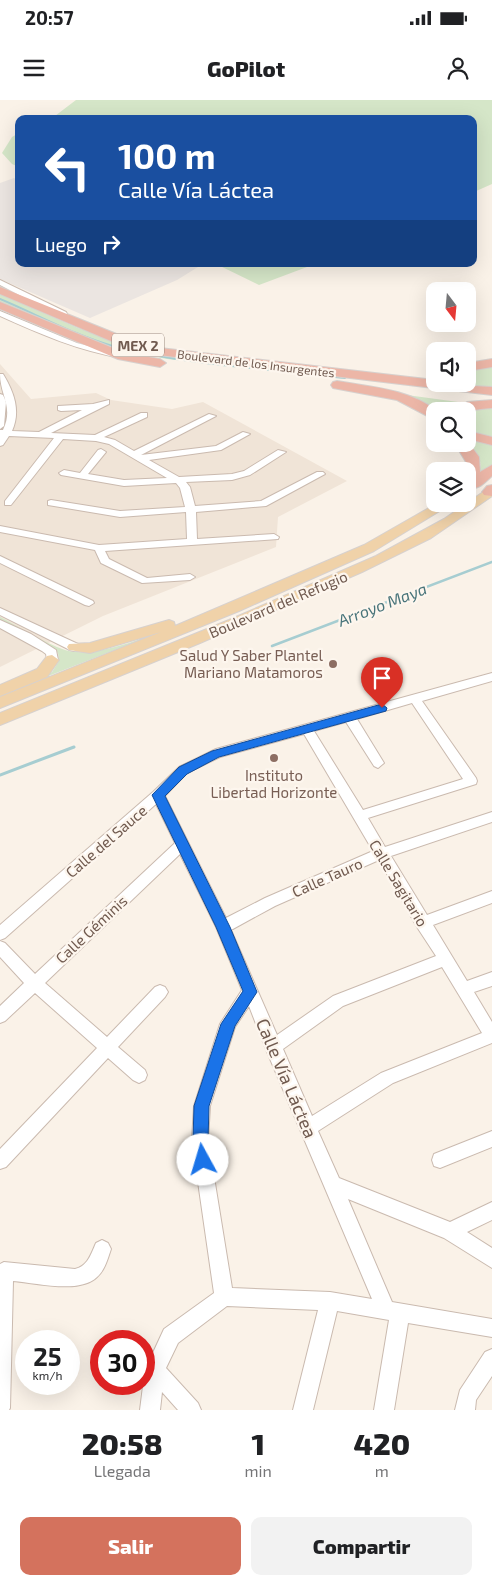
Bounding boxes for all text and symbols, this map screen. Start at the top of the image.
text: 20:57 [25,6,73,29]
icon: menu [20,54,48,82]
icon: person [444,54,472,82]
text: GoPilot [207,55,285,81]
text: 100 m [118,134,216,176]
icon: left [35,135,100,200]
text: Calle Vía Láctea [118,176,274,202]
icon: right [97,230,125,258]
text: Luego [35,233,87,256]
north arrow [426,282,476,332]
map controls [426,282,476,512]
road number: MEX 2 [112,334,164,356]
button: sound [426,342,476,392]
street label: Boulevard de los Insurgentes [177,346,335,380]
button: search [426,402,476,452]
button: layers [426,462,476,512]
street label: Boulevard del Refugio [206,567,350,641]
water label: Arroyo Maya [334,578,429,631]
place label: Salud Y Saber Plantel Mariano Matamoros [180,646,324,681]
pin [361,657,403,708]
marker: Salud Y Saber Plantel Mariano Matamoros [327,658,339,670]
icon: arrive [368,664,396,692]
marker: Instituto Libertad Horizonte [268,752,280,764]
place label: Instituto Libertad Horizonte [211,766,337,801]
street label: Calle del Sauce [62,801,150,881]
street label: Calle Sagitario [366,836,432,930]
street label: Calle Tauro [289,853,365,901]
street label: Calle Géminis [51,891,131,967]
street label: Calle Vía Láctea [252,1015,322,1141]
position arrow [176,1133,228,1185]
speed limit sign: 30 [90,1330,155,1395]
text: 25 [33,1341,62,1371]
text: km/h [33,1368,62,1382]
text: 20:58 [82,1425,163,1461]
text: 1 [251,1425,265,1461]
text: 420 [354,1425,410,1461]
text: Llegada [94,1461,151,1480]
text: min [245,1461,272,1480]
text: m [375,1461,389,1480]
button: Salir [20,1517,241,1575]
button: Compartir [251,1517,472,1575]

